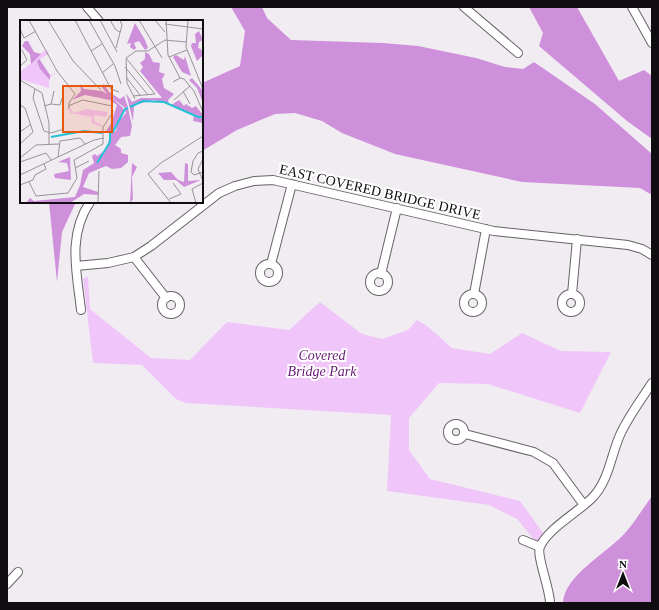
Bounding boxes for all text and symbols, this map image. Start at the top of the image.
inset map [20,20,203,203]
street label: EAST COVERED BRIDGE DRIVE [278,161,482,223]
park label: Covered Bridge Park [288,348,357,379]
north arrow [603,554,643,594]
text: N [619,558,627,570]

